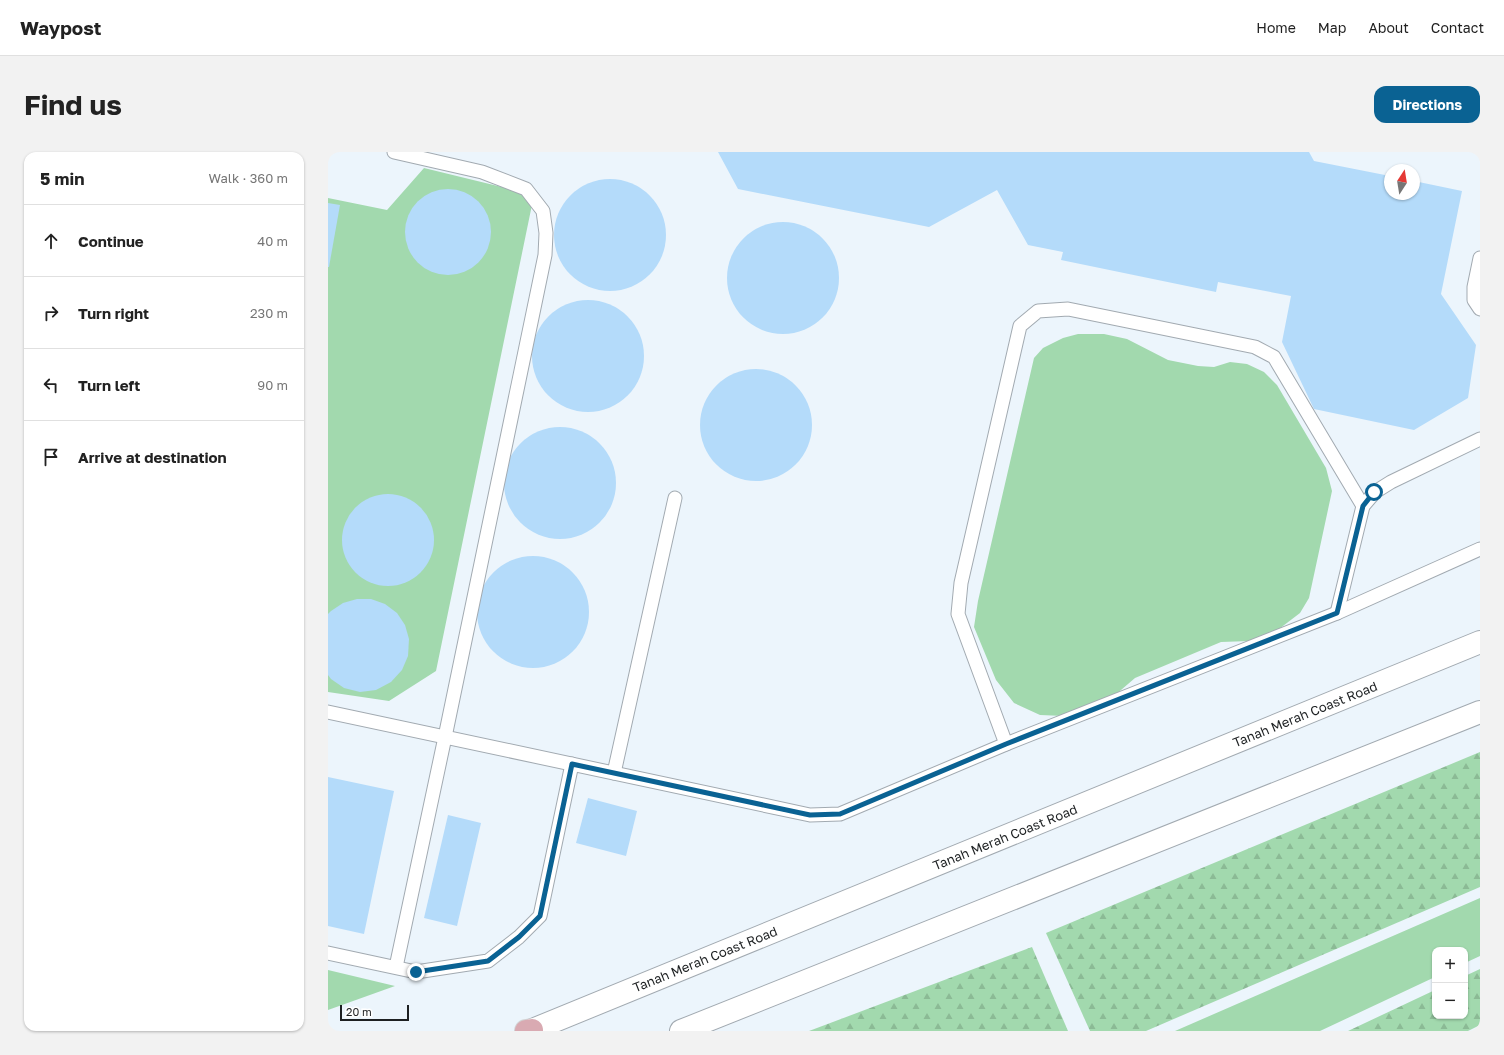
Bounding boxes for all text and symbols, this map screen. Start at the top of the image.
text: Waypost [20,16,101,39]
text: Home [1256,19,1296,36]
text: Map [1318,19,1346,36]
text: About [1368,19,1409,36]
text: Contact [1431,19,1484,36]
button: Directions [1374,86,1480,123]
text: Find us [24,88,122,121]
north arrow [1384,164,1420,200]
text: 5 min [40,168,84,189]
text: Walk · 360 m [209,170,288,186]
icon: ahead [40,230,62,252]
text: Continue [78,232,144,250]
text: 40 m [257,233,288,249]
icon: right [40,302,62,324]
text: Turn right [78,304,149,322]
text: 230 m [250,305,288,321]
icon: left [40,374,62,396]
text: Turn left [78,376,140,394]
text: 90 m [257,377,288,393]
icon: arrive [40,446,62,468]
text: Arrive at destination [78,448,227,466]
route start [1365,483,1383,501]
street label: Tanah Merah Coast Road [1230,678,1380,750]
street label: Tanah Merah Coast Road [930,801,1080,873]
street label: Tanah Merah Coast Road [630,923,780,995]
map controls [1432,947,1468,1019]
button: + [1432,947,1468,983]
route end [407,963,425,981]
button: − [1432,983,1468,1019]
scale bar [340,1003,409,1022]
text: 20 m [346,1005,372,1018]

